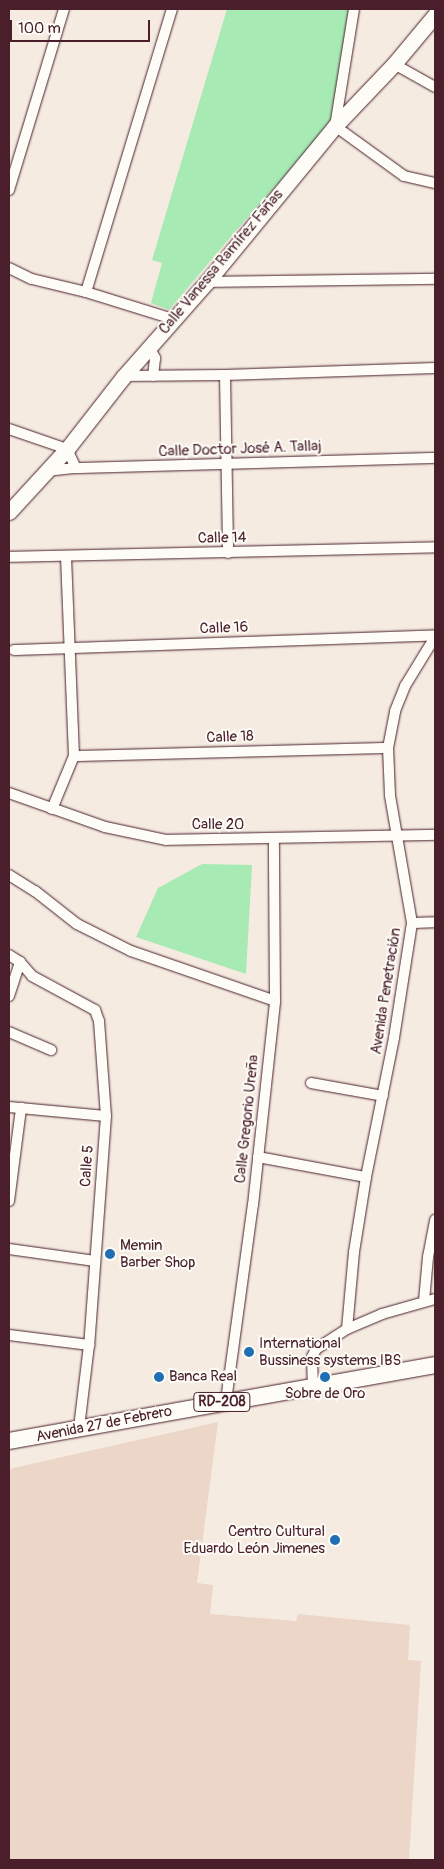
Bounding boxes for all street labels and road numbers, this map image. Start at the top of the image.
street label: Calle Vanessa Ramírez Fañas [155,186,287,338]
street label: Calle Doctor José A. Tallaj [158,437,322,461]
street label: Calle 14 [198,529,246,547]
street label: Calle 16 [199,618,249,638]
street label: Calle 18 [206,727,254,747]
street label: Calle 20 [192,816,244,834]
street label: Avenida Penetración [367,926,405,1056]
street label: Calle Gregorio Ureña [231,1054,263,1184]
street label: Calle 5 [77,1144,97,1188]
road number: RD-208 [193,1390,251,1414]
street label: Avenida 27 de Febrero [35,1402,173,1446]

